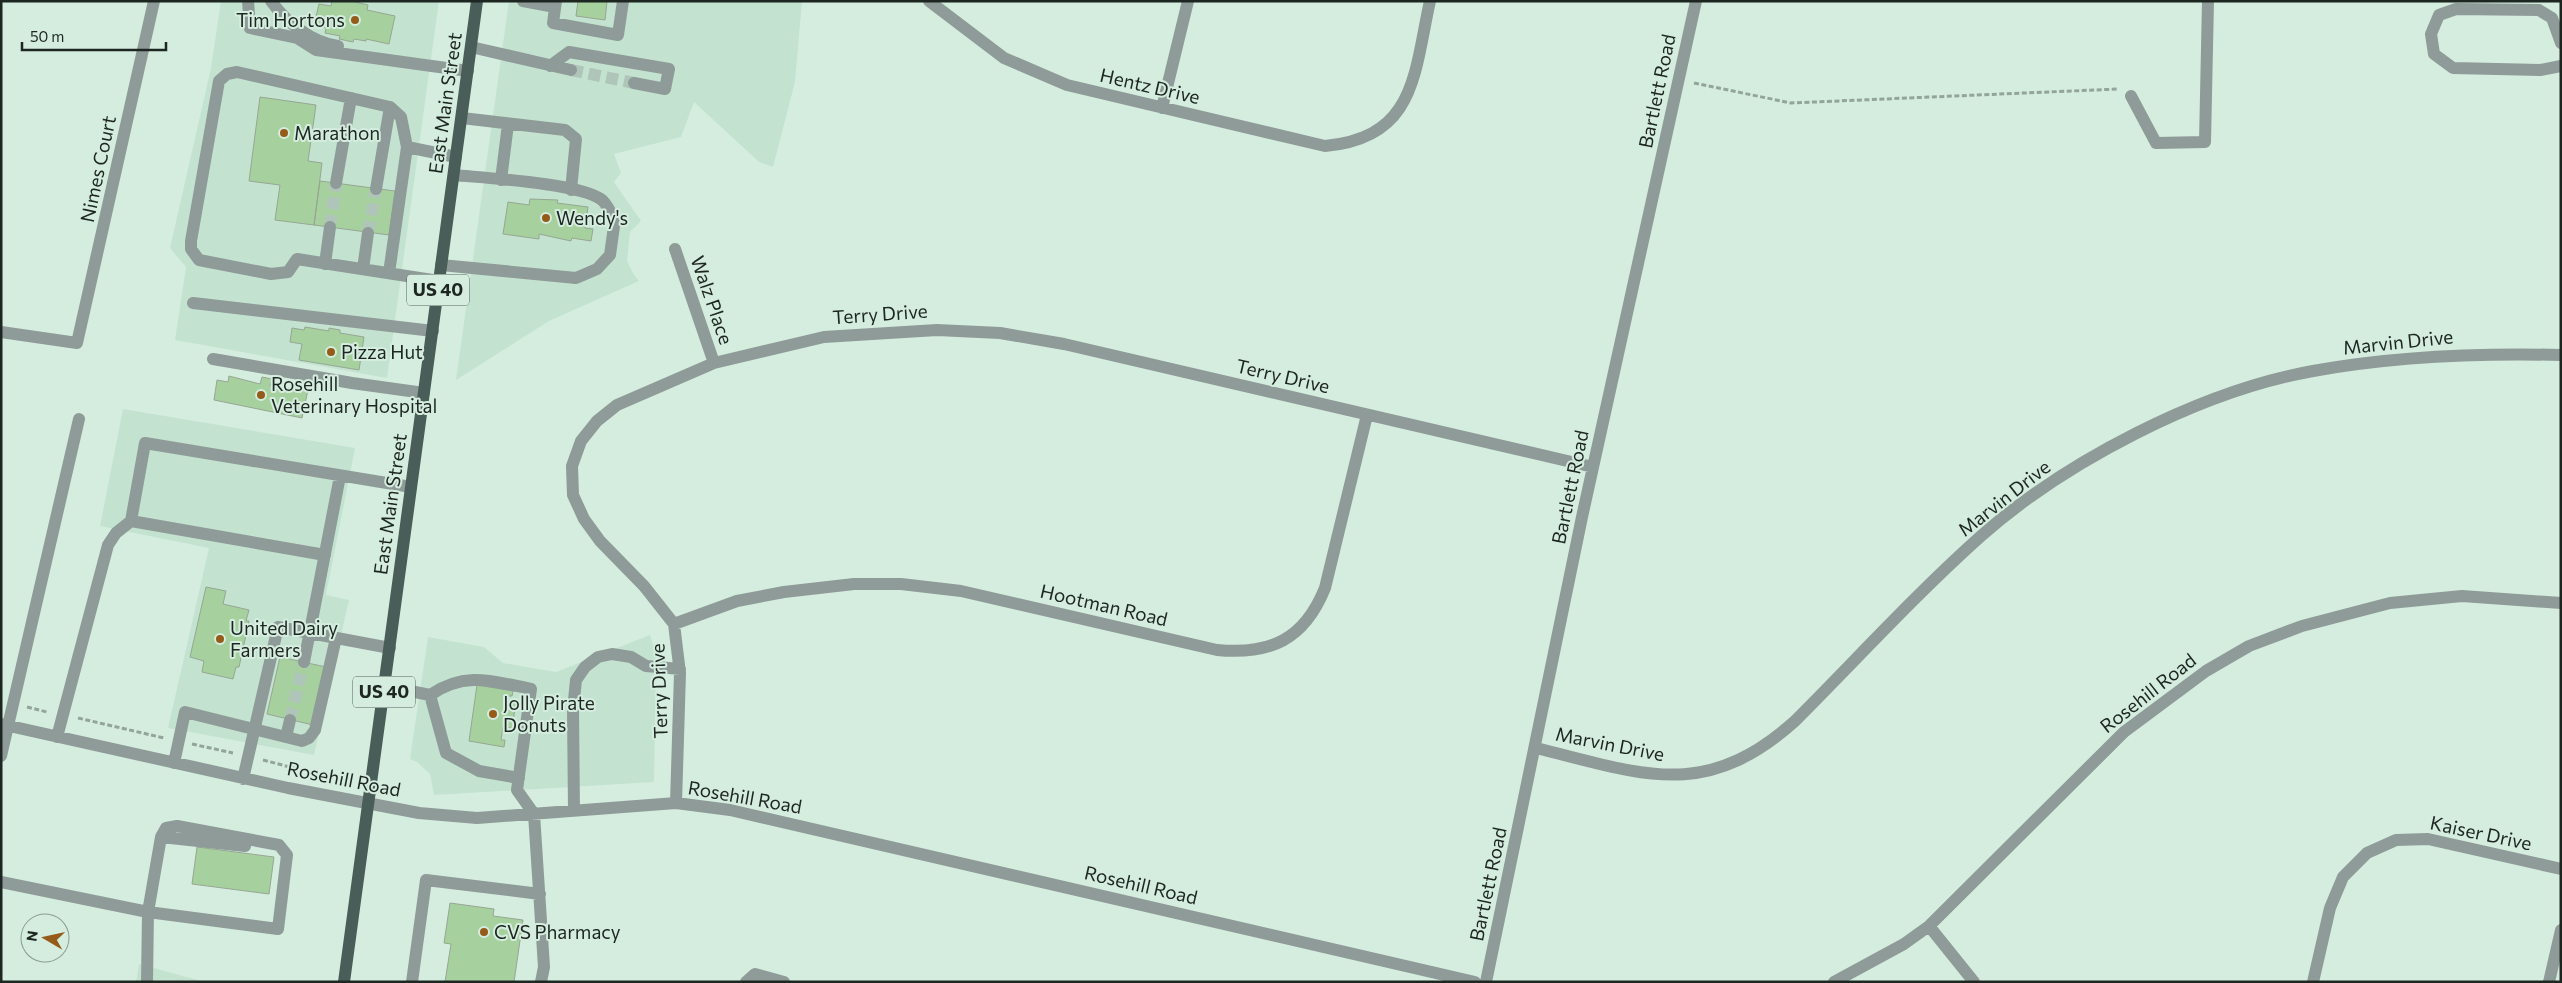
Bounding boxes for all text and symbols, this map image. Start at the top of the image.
place label: Tim Hortons [236,8,345,31]
marker: Tim Hortons [349,14,361,26]
scale bar [22,20,166,52]
text: 50 m [30,27,64,45]
street label: East Main Street [423,31,466,175]
street label: Bartlett Road [1633,32,1680,150]
street label: Hentz Drive [1098,63,1202,108]
street label: Nimes Court [75,113,120,224]
place label: Marathon [294,121,380,144]
marker: Marathon [278,127,290,139]
place label: Wendy's [556,206,628,229]
marker: Wendy's [540,212,552,224]
street label: Walz Place [687,252,738,347]
road number: US 40 [407,274,469,306]
street label: Terry Drive [832,299,928,328]
street label: Marvin Drive [2342,324,2454,359]
place label: Pizza Hut [341,340,423,363]
marker: Pizza Hut [325,346,337,358]
street label: Terry Drive [1234,354,1332,397]
place label: Rosehill Veterinary Hospital [271,372,437,417]
marker: Rosehill Veterinary Hospital [255,389,267,401]
street label: Bartlett Road [1546,428,1593,546]
street label: East Main Street [368,432,411,576]
street label: Marvin Drive [1953,454,2054,541]
street label: Hootman Road [1038,579,1170,630]
place label: United Dairy Farmers [230,616,338,661]
marker: United Dairy Farmers [214,633,226,645]
street label: Terry Drive [645,643,672,739]
street label: Rosehill Road [2095,648,2200,737]
road number: US 40 [353,676,415,708]
place label: Jolly Pirate Donuts [503,691,595,736]
marker: Jolly Pirate Donuts [487,708,499,720]
street label: Marvin Drive [1554,722,1667,765]
street label: Rosehill Road [285,756,403,801]
street label: Rosehill Road [686,775,804,818]
street label: Kaiser Drive [2428,811,2534,855]
street label: Bartlett Road [1464,825,1511,943]
street label: Rosehill Road [1082,860,1200,909]
north arrow [20,913,70,963]
place label: CVS Pharmacy [494,920,621,943]
marker: CVS Pharmacy [478,926,490,938]
text: N [22,929,41,942]

